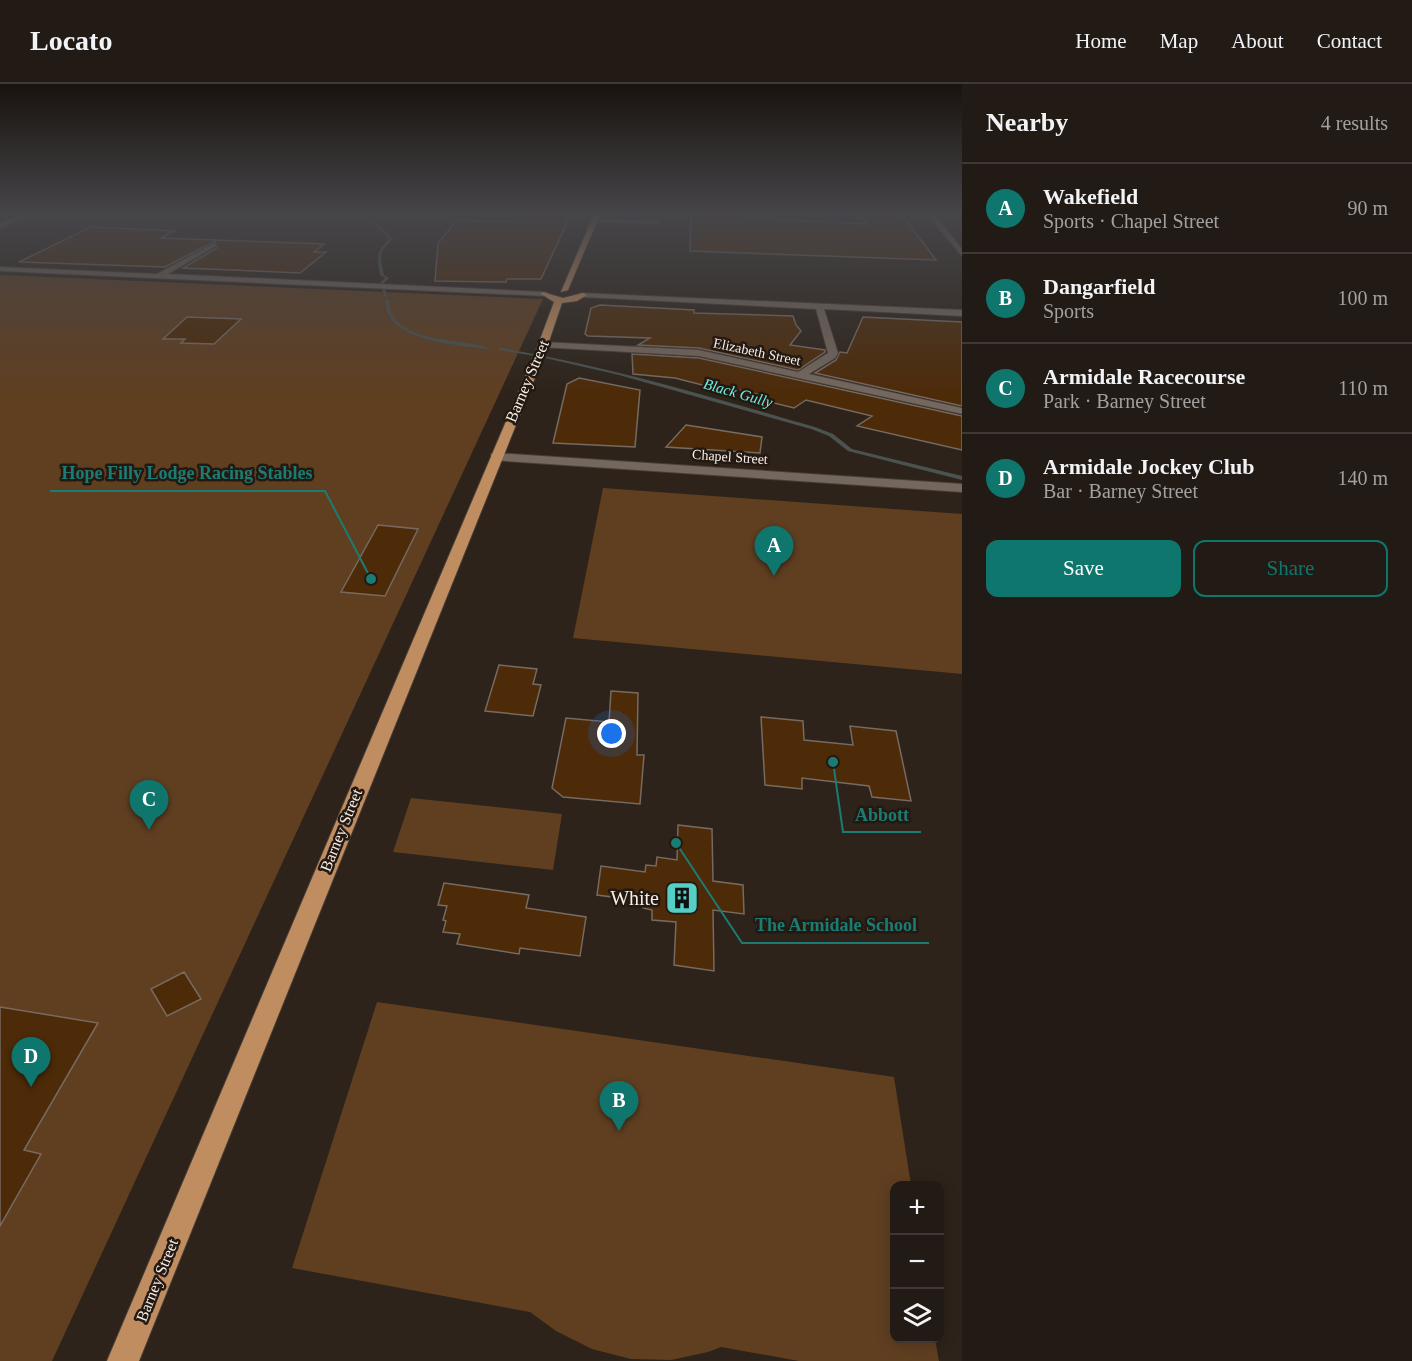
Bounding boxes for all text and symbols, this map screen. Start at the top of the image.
text: Locato [30,25,112,56]
text: Home [1075,29,1127,53]
text: Map [1160,29,1198,53]
text: About [1231,29,1284,53]
text: Contact [1317,29,1382,53]
text: Nearby [986,108,1068,137]
text: 4 results [1321,112,1388,134]
text: Wakefield [1043,184,1138,209]
text: A [998,197,1013,219]
text: 90 m [1347,197,1388,219]
text: Sports · Chapel Street [1043,210,1219,232]
text: Dangarfield [1043,274,1155,299]
text: B [999,287,1012,309]
text: 100 m [1337,287,1388,309]
text: Sports [1043,300,1094,322]
street label: Elizabeth Street [712,335,802,369]
street label: Barney Street [502,337,553,425]
text: Armidale Racecourse [1043,364,1245,389]
water label: Black Gully [702,375,775,411]
text: C [998,377,1013,399]
text: 110 m [1338,377,1388,399]
text: Park · Barney Street [1043,390,1206,412]
street label: Chapel Street [692,447,768,467]
text: Armidale Jockey Club [1043,454,1254,479]
callout: Hope Filly Lodge Racing Stables [50,455,325,491]
text: Hope Filly Lodge Racing Stables [61,463,313,483]
text: D [998,467,1013,489]
text: 140 m [1337,467,1388,489]
text: Bar · Barney Street [1043,480,1198,502]
pin: A [754,526,794,576]
button: Save [986,540,1181,597]
button: Share [1193,540,1388,597]
your location [597,719,626,748]
pin: C [130,780,168,830]
street label: Barney Street [317,786,366,874]
callout: Abbott [843,796,921,832]
text: Abbott [855,805,909,825]
building icon: White [664,880,700,916]
place label: White [610,887,659,909]
callout: The Armidale School [742,907,929,943]
text: The Armidale School [755,915,917,935]
pin: D [12,1038,51,1087]
pin: B [600,1082,638,1131]
map controls [890,1181,944,1343]
button: + [890,1181,944,1235]
button: − [890,1235,944,1289]
street label: Barney Street [133,1236,182,1324]
button: layers [890,1289,944,1343]

